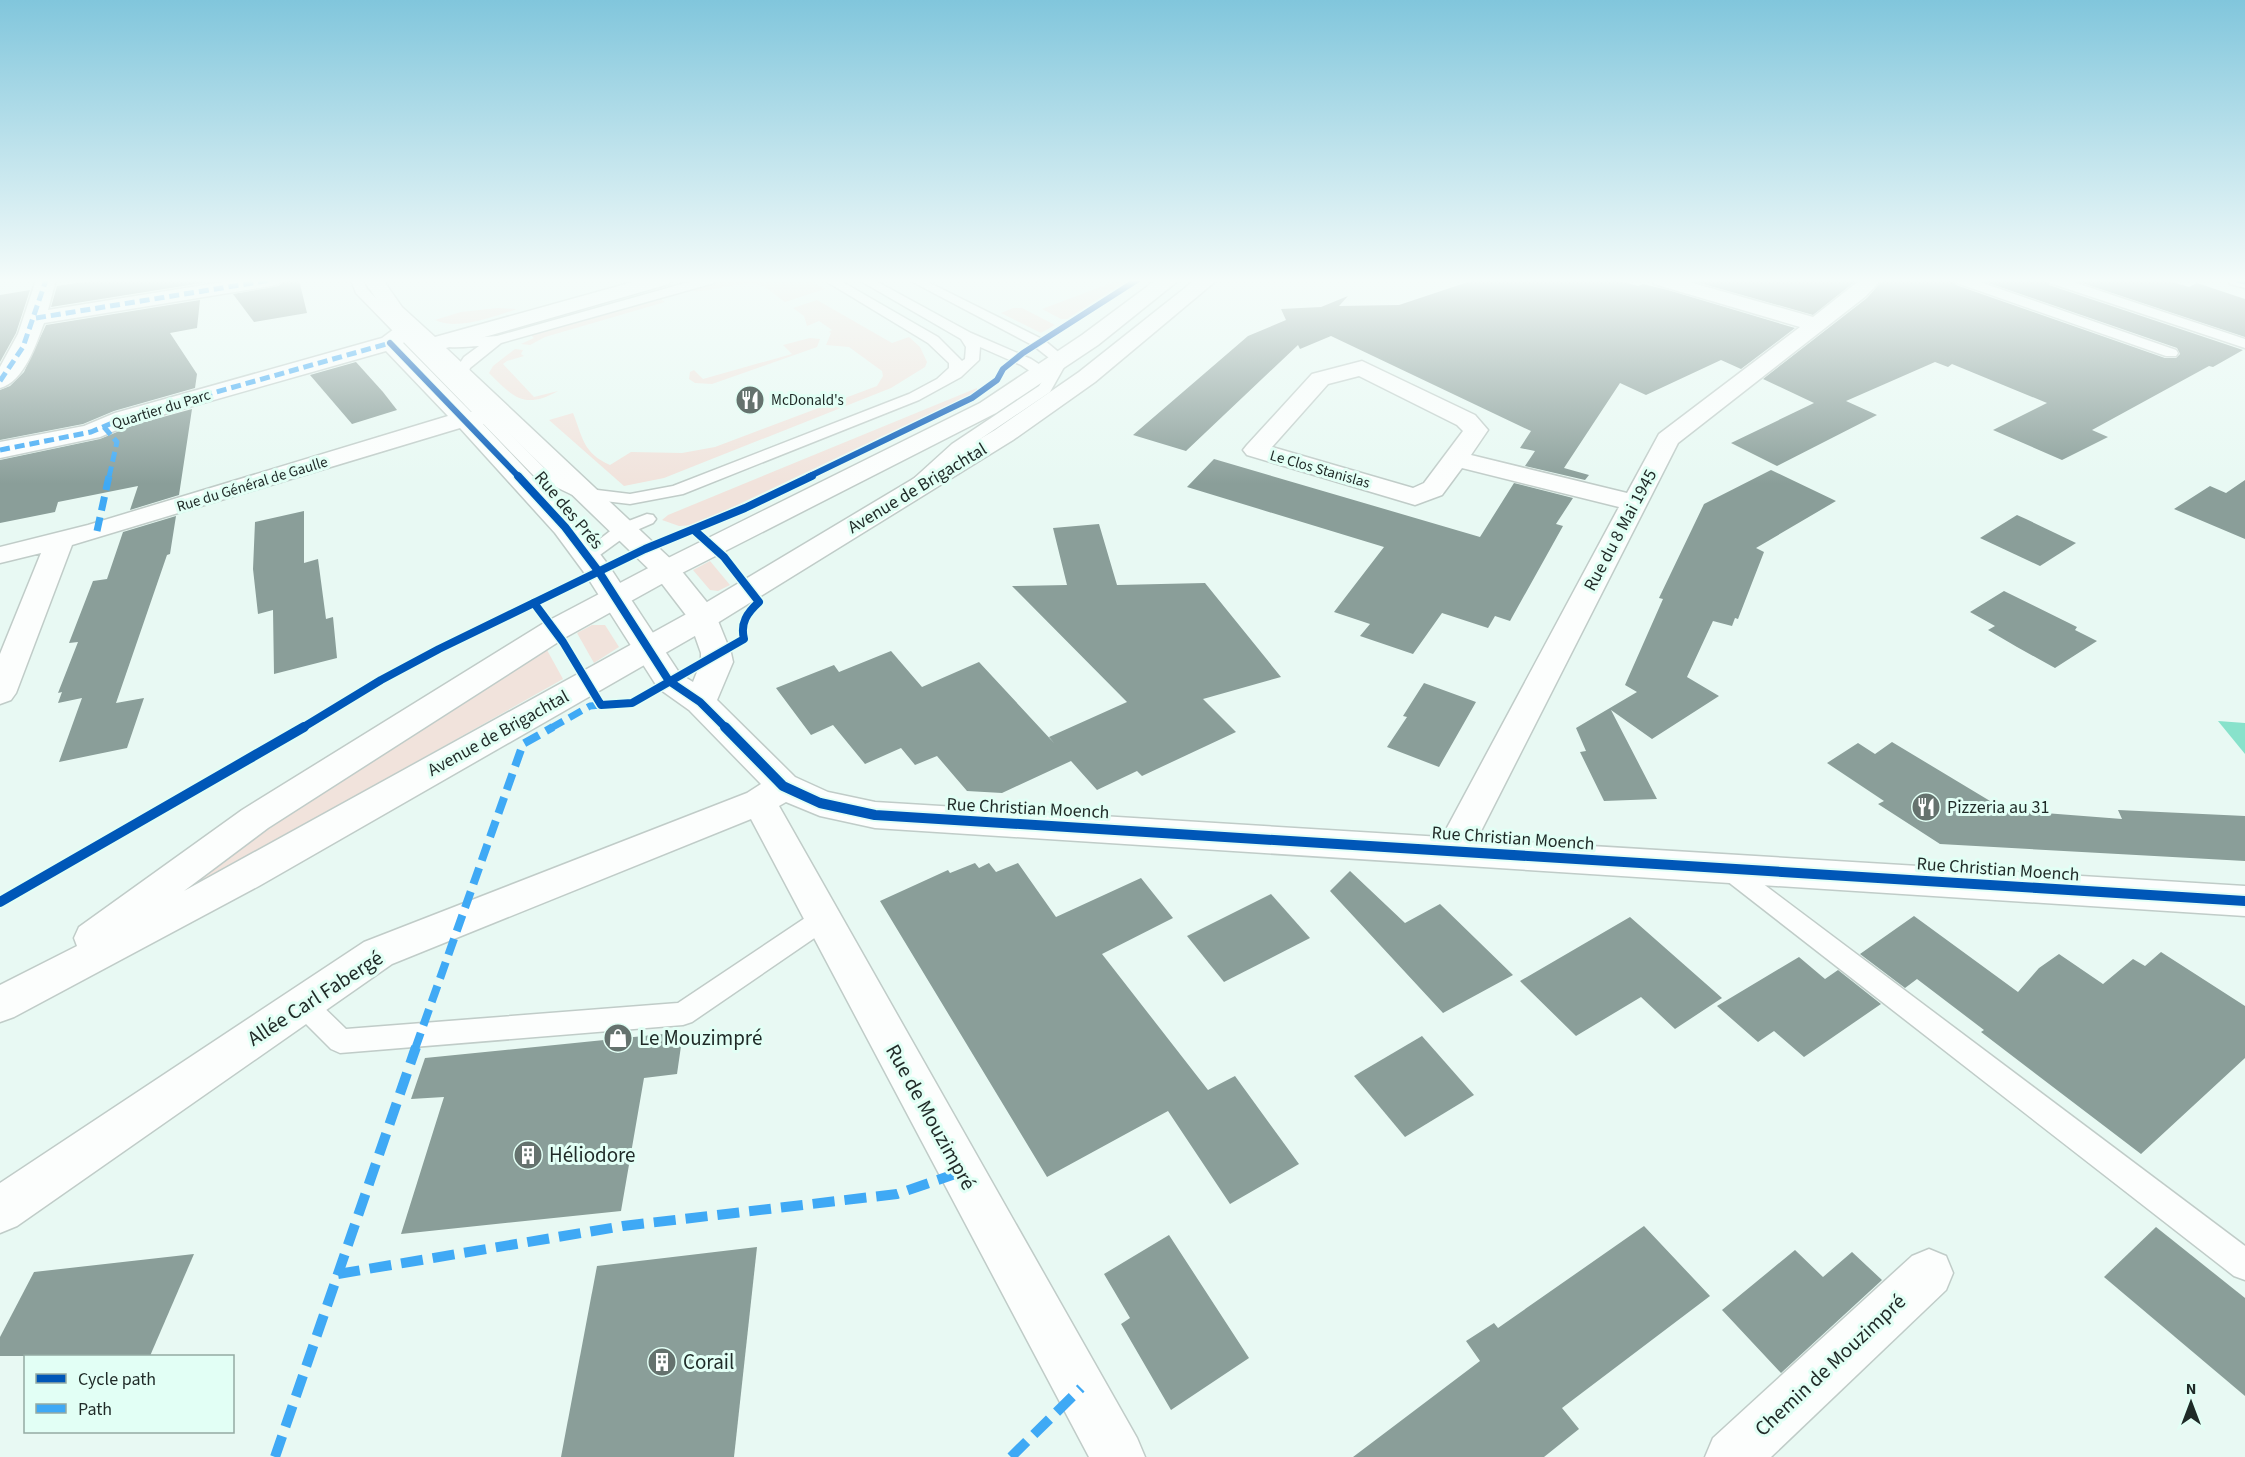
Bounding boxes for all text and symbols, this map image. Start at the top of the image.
street label: Quartier du Parc [109,384,213,434]
restaurant icon: McDonald's [734,384,766,416]
place label: McDonald's [771,390,844,411]
street label: Avenue de Brigachtal [843,437,991,540]
street label: Le Clos Stanislas [1267,445,1372,494]
street label: Rue du Général de Gaulle [174,451,330,517]
street label: Rue du 8 Mai 1945 [1578,465,1663,595]
street label: Rue des Prés [528,466,609,555]
street label: Avenue de Brigachtal [423,684,573,783]
restaurant icon: Pizzeria au 31 [1910,791,1942,823]
street label: Rue Christian Moench [946,792,1110,825]
place label: Pizzeria au 31 [1947,795,2049,820]
street label: Rue Christian Moench [1431,820,1595,857]
street label: Rue Christian Moench [1916,851,2080,888]
street label: Allée Carl Fabergé [241,943,389,1053]
shop icon: Le Mouzimpré [602,1022,634,1054]
place label: Le Mouzimpré [639,1023,762,1053]
street label: Rue de Mouzimpré [878,1038,984,1196]
building icon: Héliodore [512,1139,544,1171]
place label: Héliodore [549,1140,636,1170]
street label: Chemin de Mouzimpré [1748,1287,1912,1443]
building icon: Corail [646,1346,678,1378]
place label: Corail [683,1347,734,1377]
legend [24,1355,234,1433]
text: Cycle path [78,1367,156,1392]
north arrow [2161,1373,2221,1433]
text: N [2186,1378,2196,1400]
text: Path [78,1397,112,1422]

